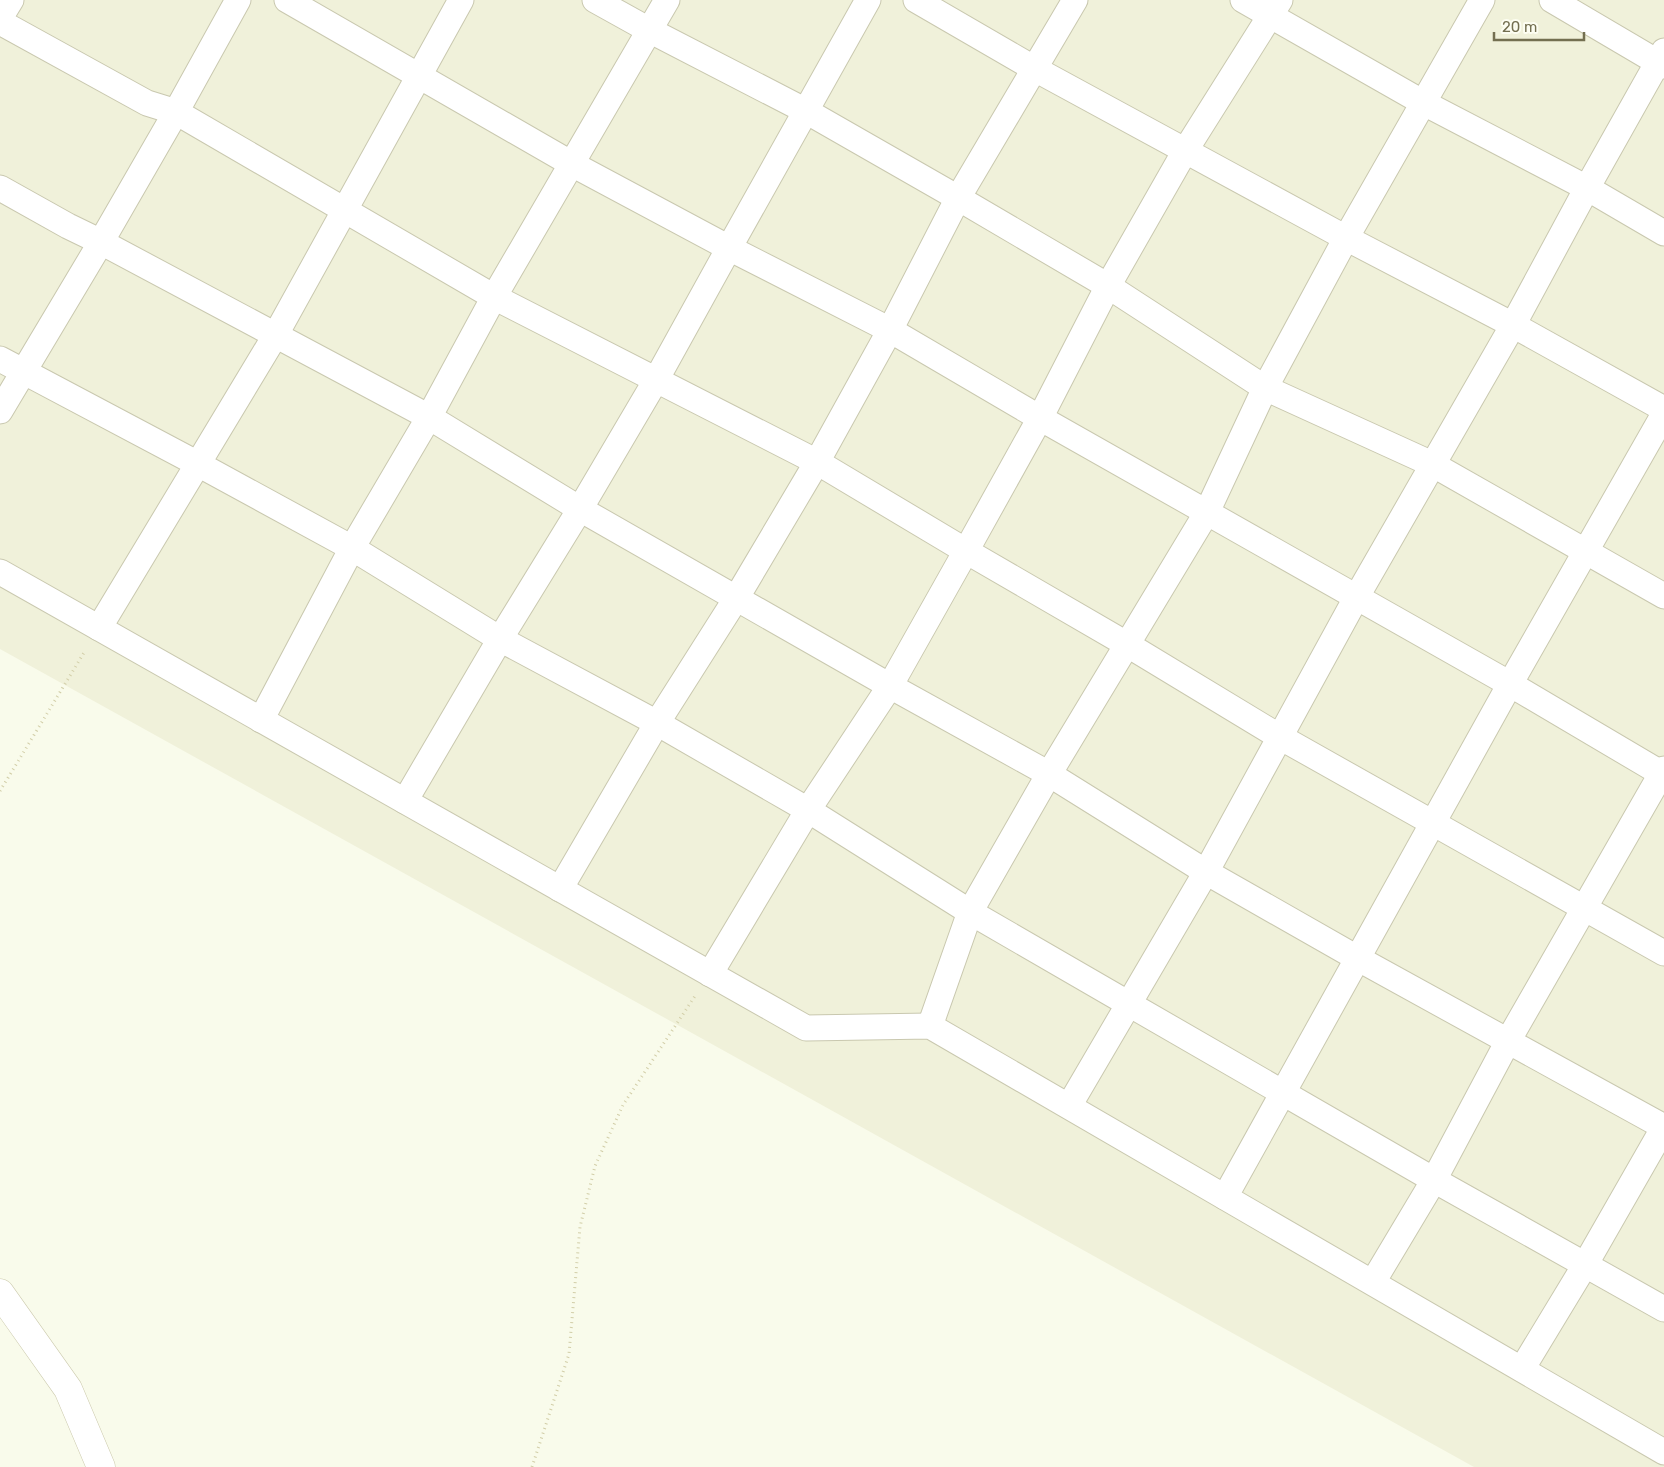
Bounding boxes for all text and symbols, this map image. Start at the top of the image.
scale bar [1494,10,1584,42]
text: 20 m [1502,18,1537,36]

